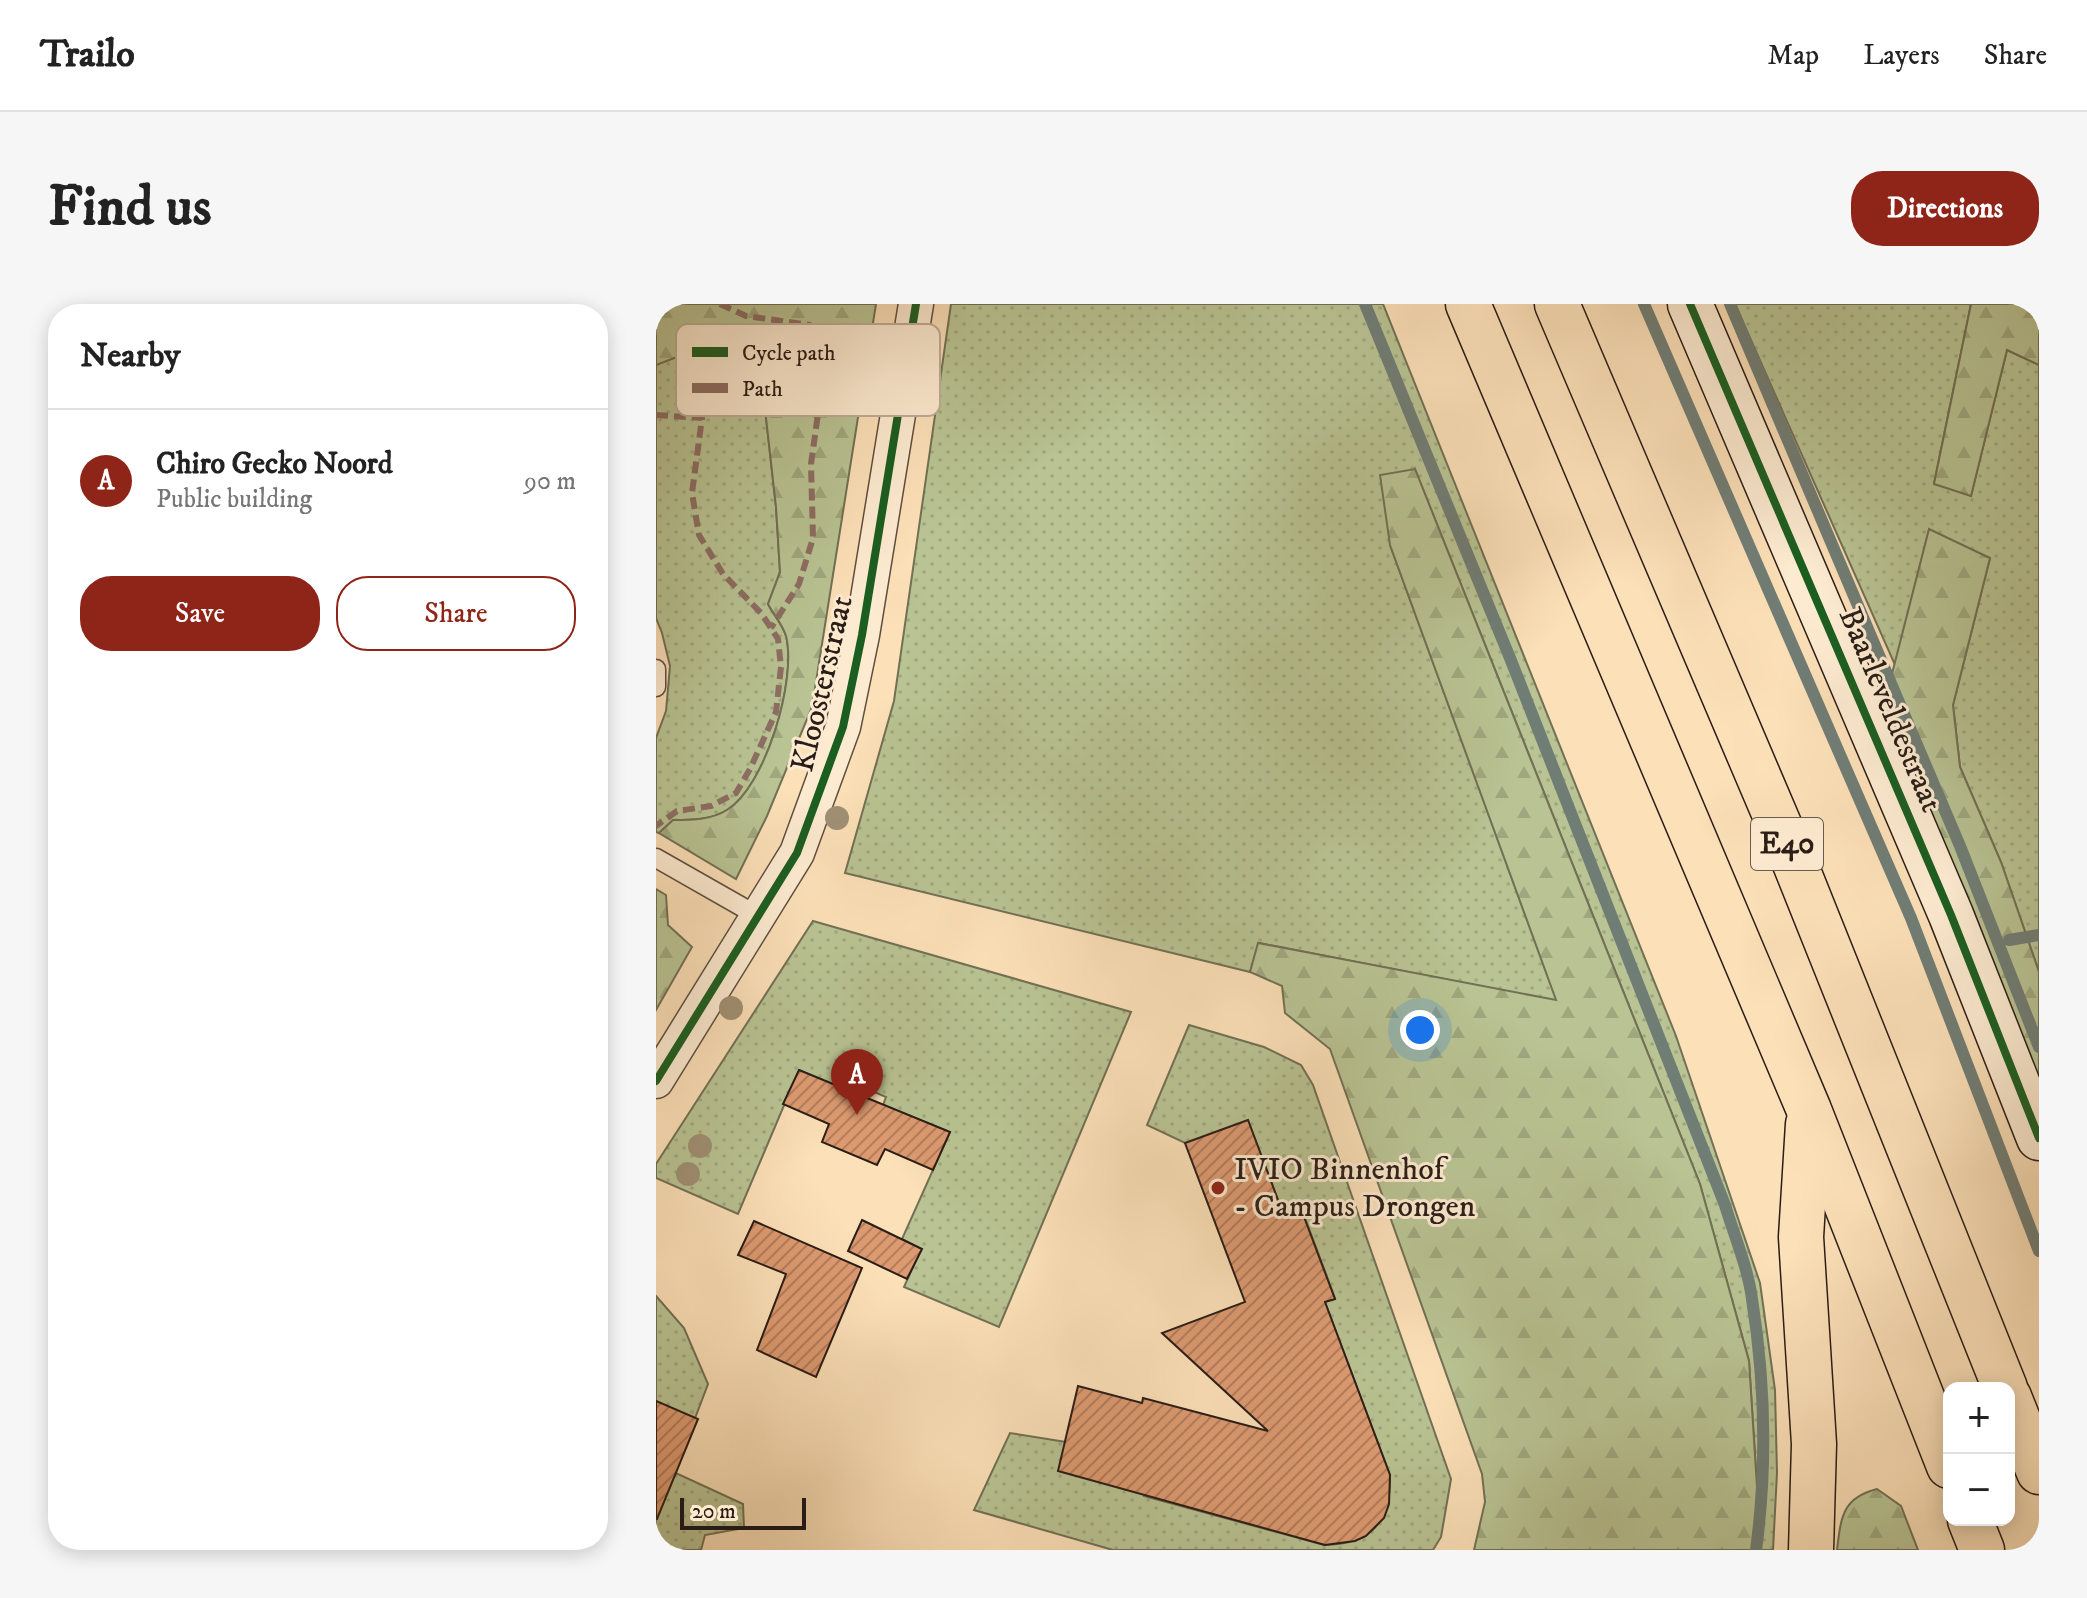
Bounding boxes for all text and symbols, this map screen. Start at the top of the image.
text: Trailo [40,31,135,79]
text: Map [1768,38,1819,73]
text: Layers [1863,38,1940,73]
text: Share [1984,38,2047,73]
button: Directions [1851,171,2039,246]
text: Find us [48,173,212,243]
legend [676,324,940,416]
text: Nearby [80,335,181,377]
text: Cycle path [742,340,836,367]
text: Path [742,376,783,403]
text: Chiro Gecko Noord [156,446,393,483]
text: A [98,465,114,498]
text: 90 m [524,465,576,498]
text: Public building [156,483,312,516]
button: Save [80,576,320,651]
button: Share [336,576,576,651]
street label: Kloosterstraat [783,592,863,776]
street label: Baarleveldestraat [1829,602,1951,818]
road number: E40 [1751,818,1823,870]
your location [1400,1010,1440,1050]
pin: A [831,1049,883,1115]
place label: IVIO Binnenhof - Campus Drongen [1234,1150,1476,1227]
marker: IVIO Binnenhof - Campus Drongen [1209,1179,1227,1197]
map controls [1943,1382,2015,1526]
button: + [1943,1382,2015,1454]
button: − [1943,1454,2015,1526]
scale bar [680,1494,806,1530]
text: 20 m [692,1498,736,1525]

